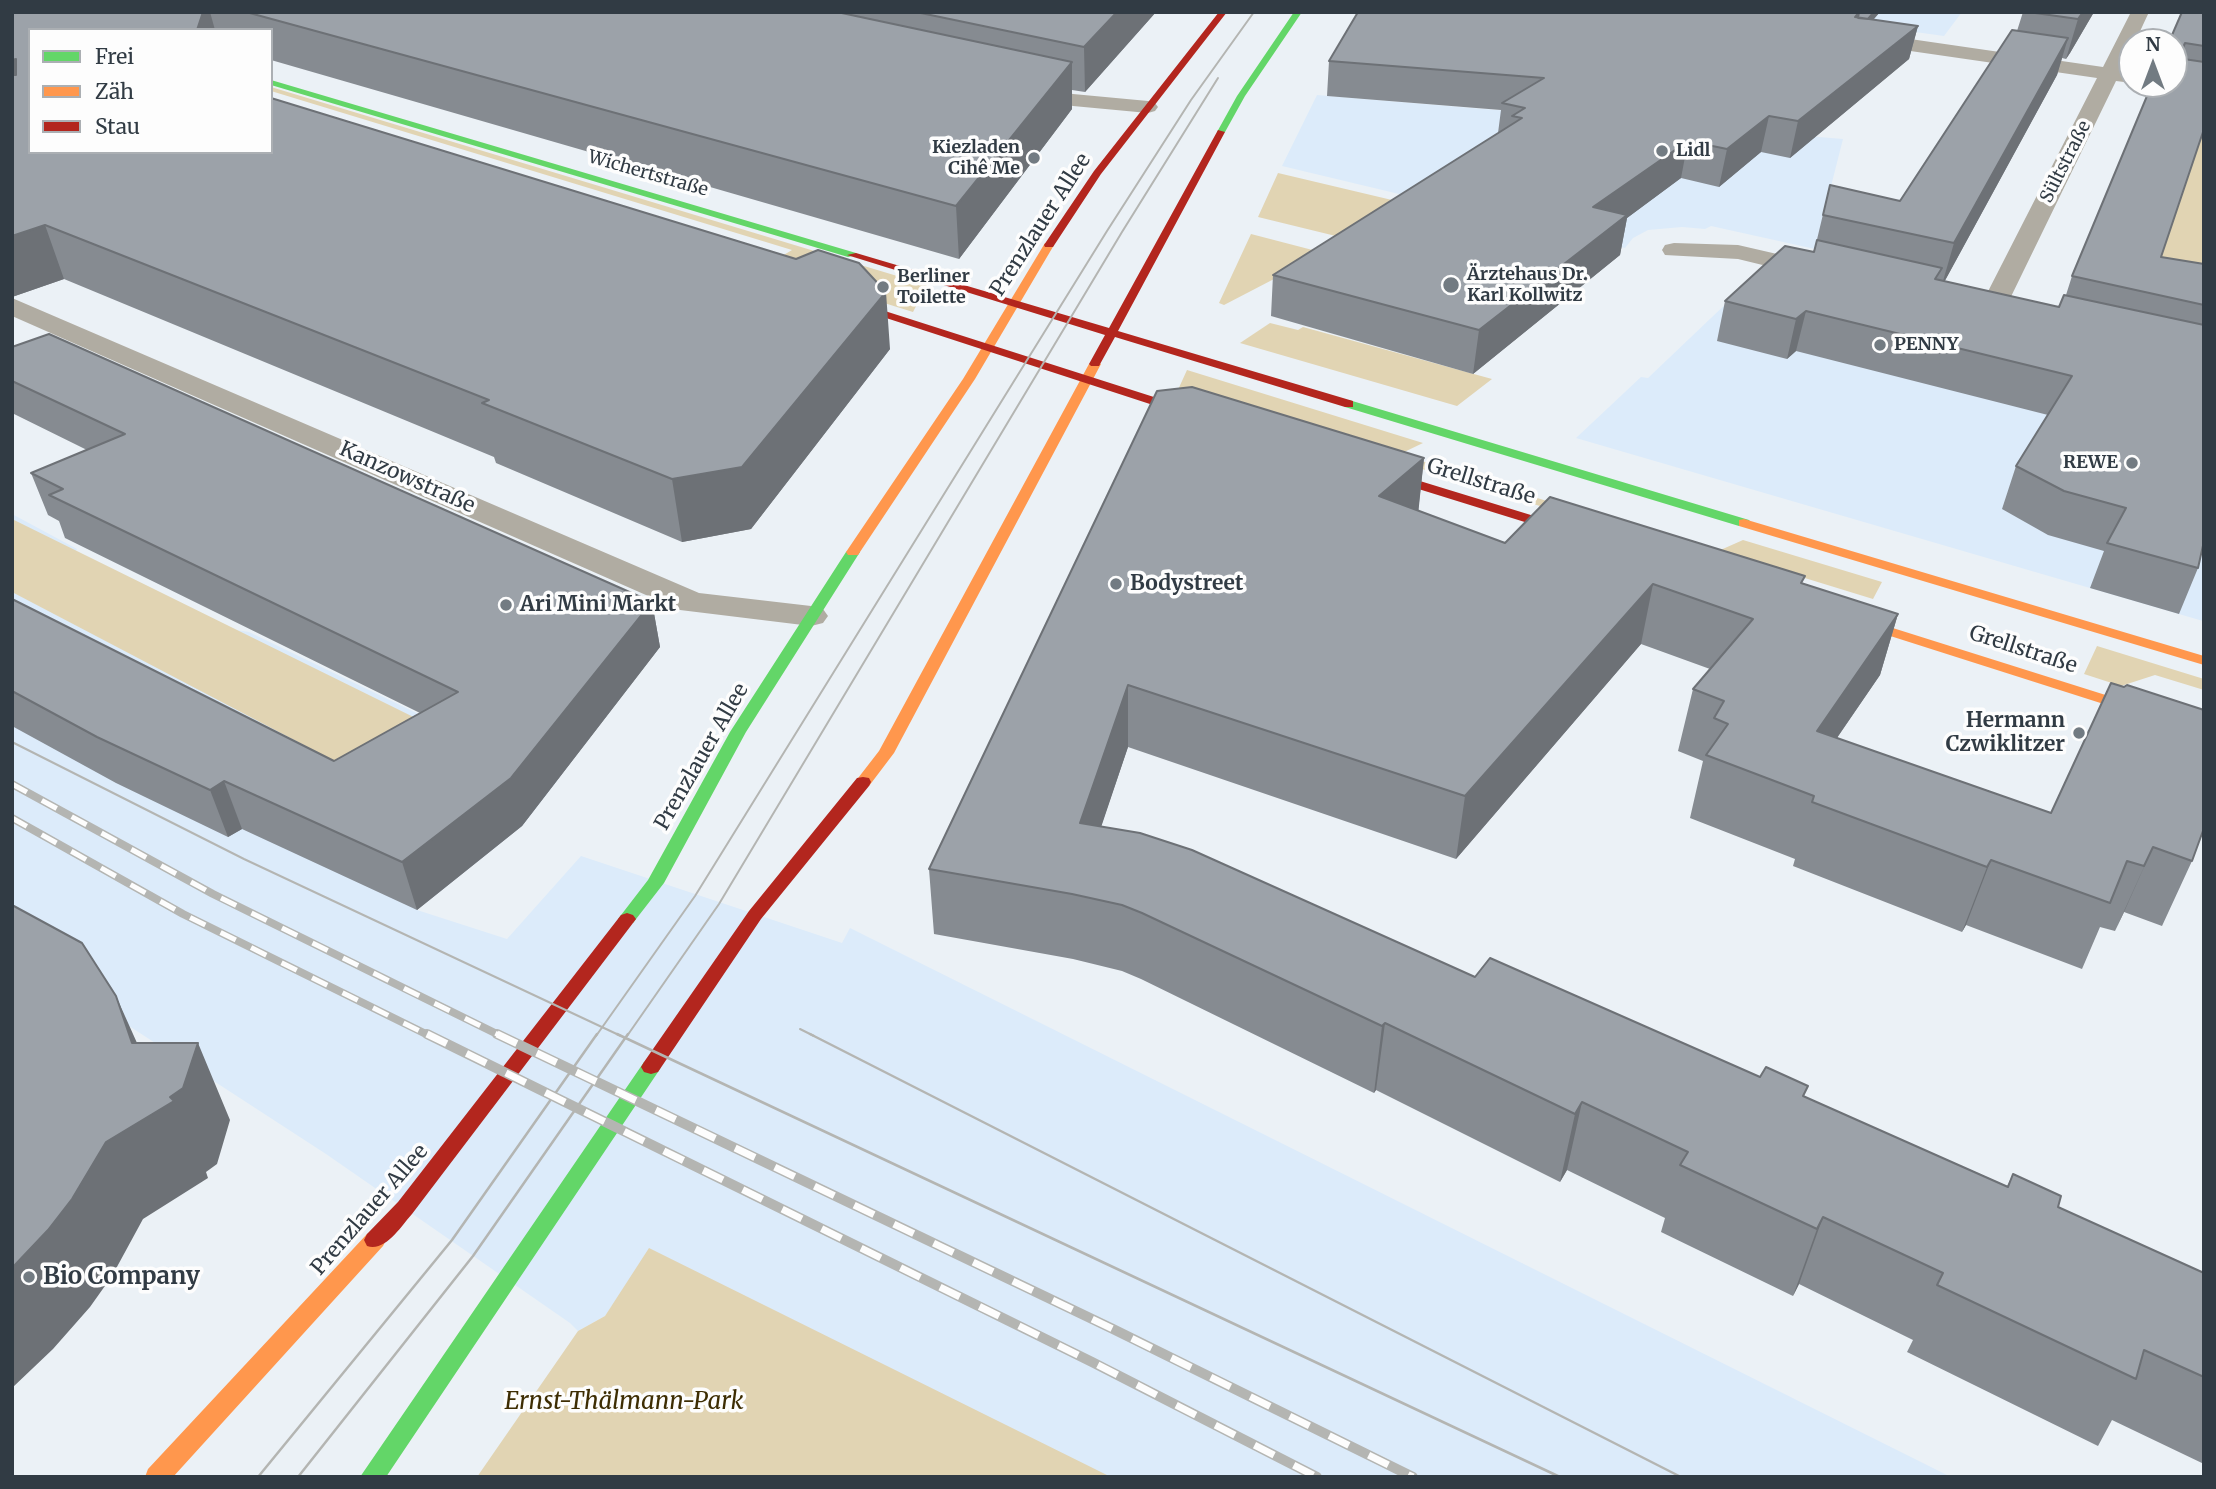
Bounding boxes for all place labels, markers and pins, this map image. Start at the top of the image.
place label: Kiezladen Cihê Me [932,137,1020,180]
place label: Lidl [1676,140,1710,162]
marker: Lidl [1654,143,1670,159]
marker: Kiezladen Cihê Me [1026,150,1042,166]
place label: Ärztehaus Dr. Karl Kollwitz [1467,264,1588,306]
place label: Berliner Toilette [897,266,970,308]
marker: Ärztehaus Dr. Karl Kollwitz [1441,275,1461,295]
marker: Berliner Toilette [875,279,891,295]
place label: PENNY [1894,334,1958,356]
marker: PENNY [1872,337,1888,353]
place label: REWE [2063,452,2118,474]
marker: REWE [2124,455,2140,471]
place label: Bodystreet [1130,571,1243,597]
marker: Bodystreet [1108,576,1124,592]
place label: Ari Mini Markt [520,592,676,618]
marker: Ari Mini Markt [498,597,514,613]
place label: Hermann Czwiklitzer [1946,708,2065,758]
marker: Hermann Czwiklitzer [2071,725,2087,741]
place label: Bio Company [43,1263,200,1291]
marker: Bio Company [21,1269,37,1285]

